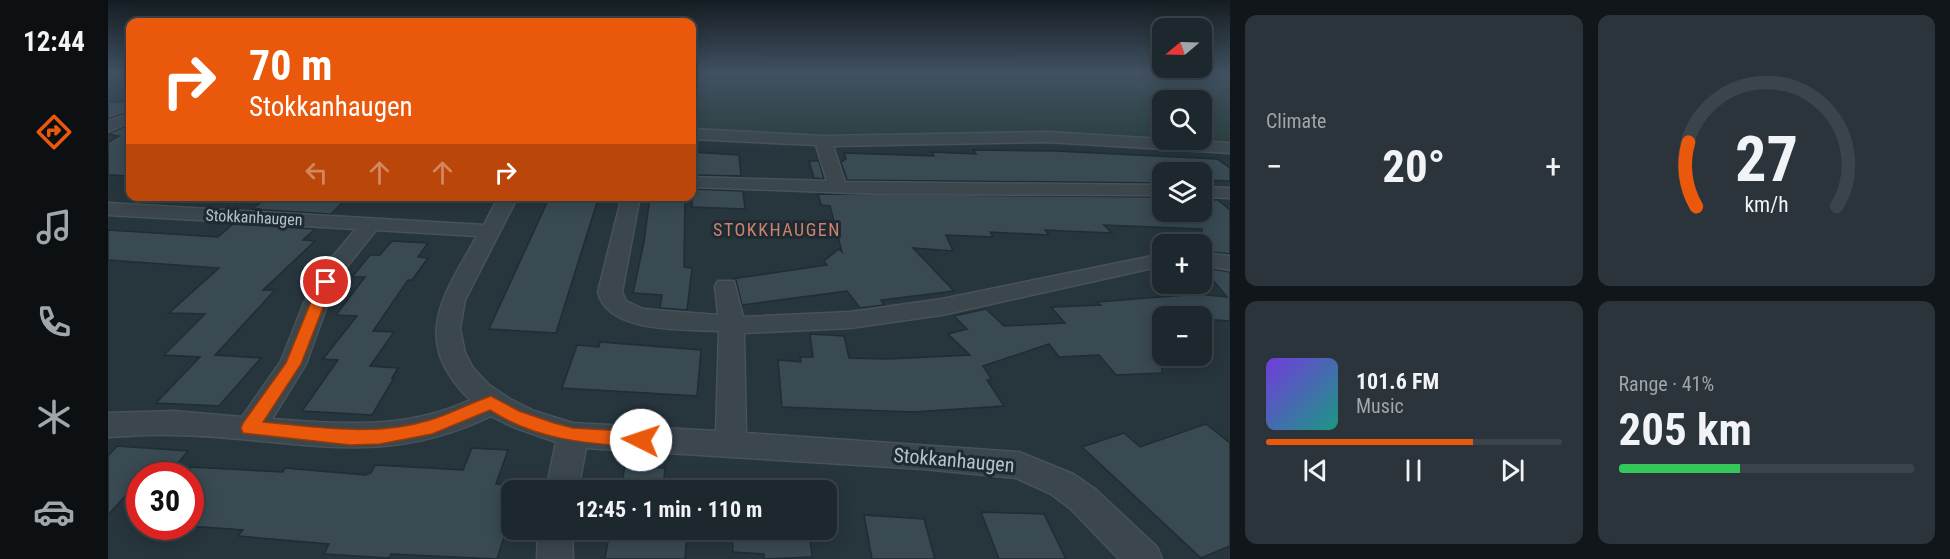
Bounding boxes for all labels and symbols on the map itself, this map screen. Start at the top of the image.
north arrow [1152,18,1212,78]
street label: Stokkanhaugen [205,205,303,230]
district label: STOKKHAUGEN [713,219,841,240]
pin [300,256,351,307]
position arrow [609,408,673,472]
street label: Stokkanhaugen [893,443,1015,477]
speed limit sign: 30 [126,462,204,540]

